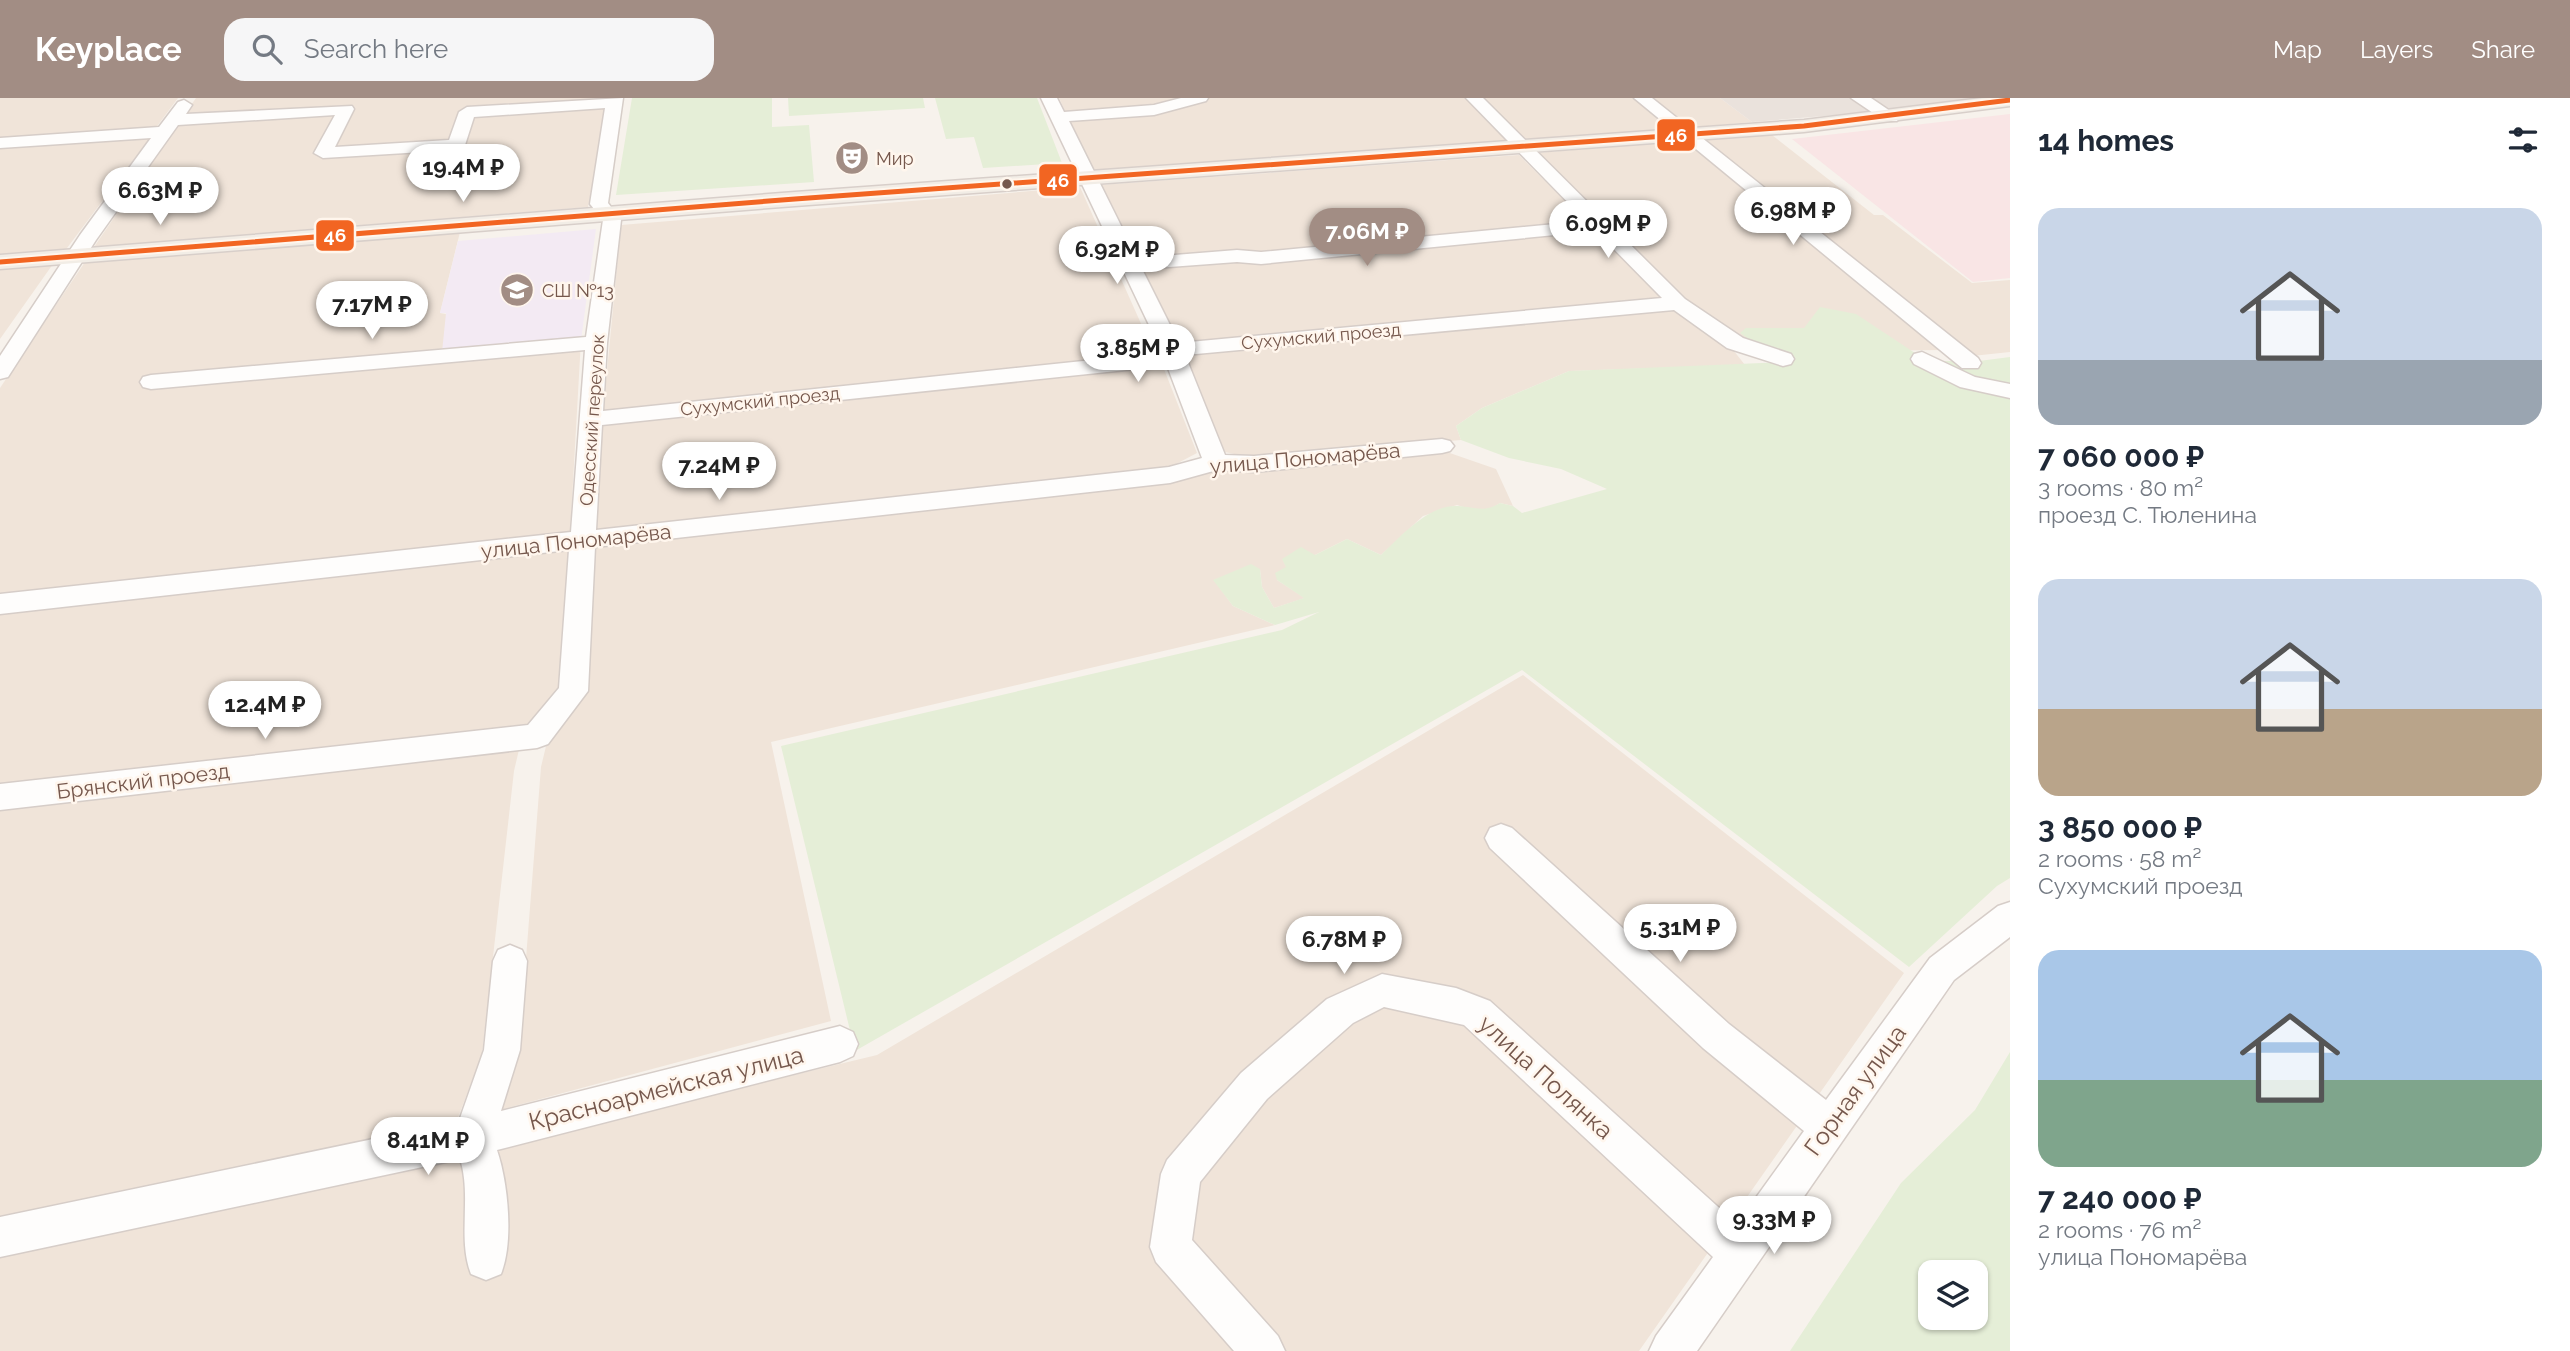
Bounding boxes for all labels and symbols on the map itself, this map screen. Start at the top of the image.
line badge: 46 [1656,118,1696,152]
text: 46 [1665,124,1687,146]
theatre icon: Мир [833,139,871,177]
pin: 19.4M ₽ [398,144,528,204]
place label: Мир [876,148,914,169]
line badge: 46 [1038,163,1078,197]
pin: 6.63M ₽ [95,167,225,227]
text: 46 [1047,169,1069,191]
unlabelled marker [1000,177,1014,191]
pin: 6.98M ₽ [1728,188,1858,247]
pin: 6.09M ₽ [1543,200,1673,260]
pin: 7.06M ₽ [1302,208,1432,268]
line badge: 46 [315,219,355,252]
text: 46 [324,224,346,246]
pin: 6.92M ₽ [1052,226,1182,286]
school or university icon: СШ №13 [498,271,536,309]
place label: СШ №13 [542,280,614,301]
pin: 7.17M ₽ [307,282,437,341]
street label: Сухумский проезд [1240,319,1402,353]
pin: 3.85M ₽ [1073,324,1203,384]
street label: Одесский переулок [576,334,608,506]
street label: Сухумский проезд [679,382,841,420]
street label: улица Пономарёва [1209,437,1401,479]
pin: 7.24M ₽ [654,442,784,502]
street label: улица Пономарёва [480,519,672,563]
pin: 12.4M ₽ [200,682,330,741]
street label: Брянский проезд [55,758,231,804]
pin: 5.31M ₽ [1615,904,1745,964]
pin: 6.78M ₽ [1279,916,1409,976]
street label: улица Полянка [1473,1009,1619,1145]
street label: Горная улица [1798,1019,1912,1161]
street label: Красноармейская улица [526,1040,806,1136]
pin: 8.41M ₽ [363,1118,493,1177]
pin: 9.33M ₽ [1709,1196,1839,1256]

